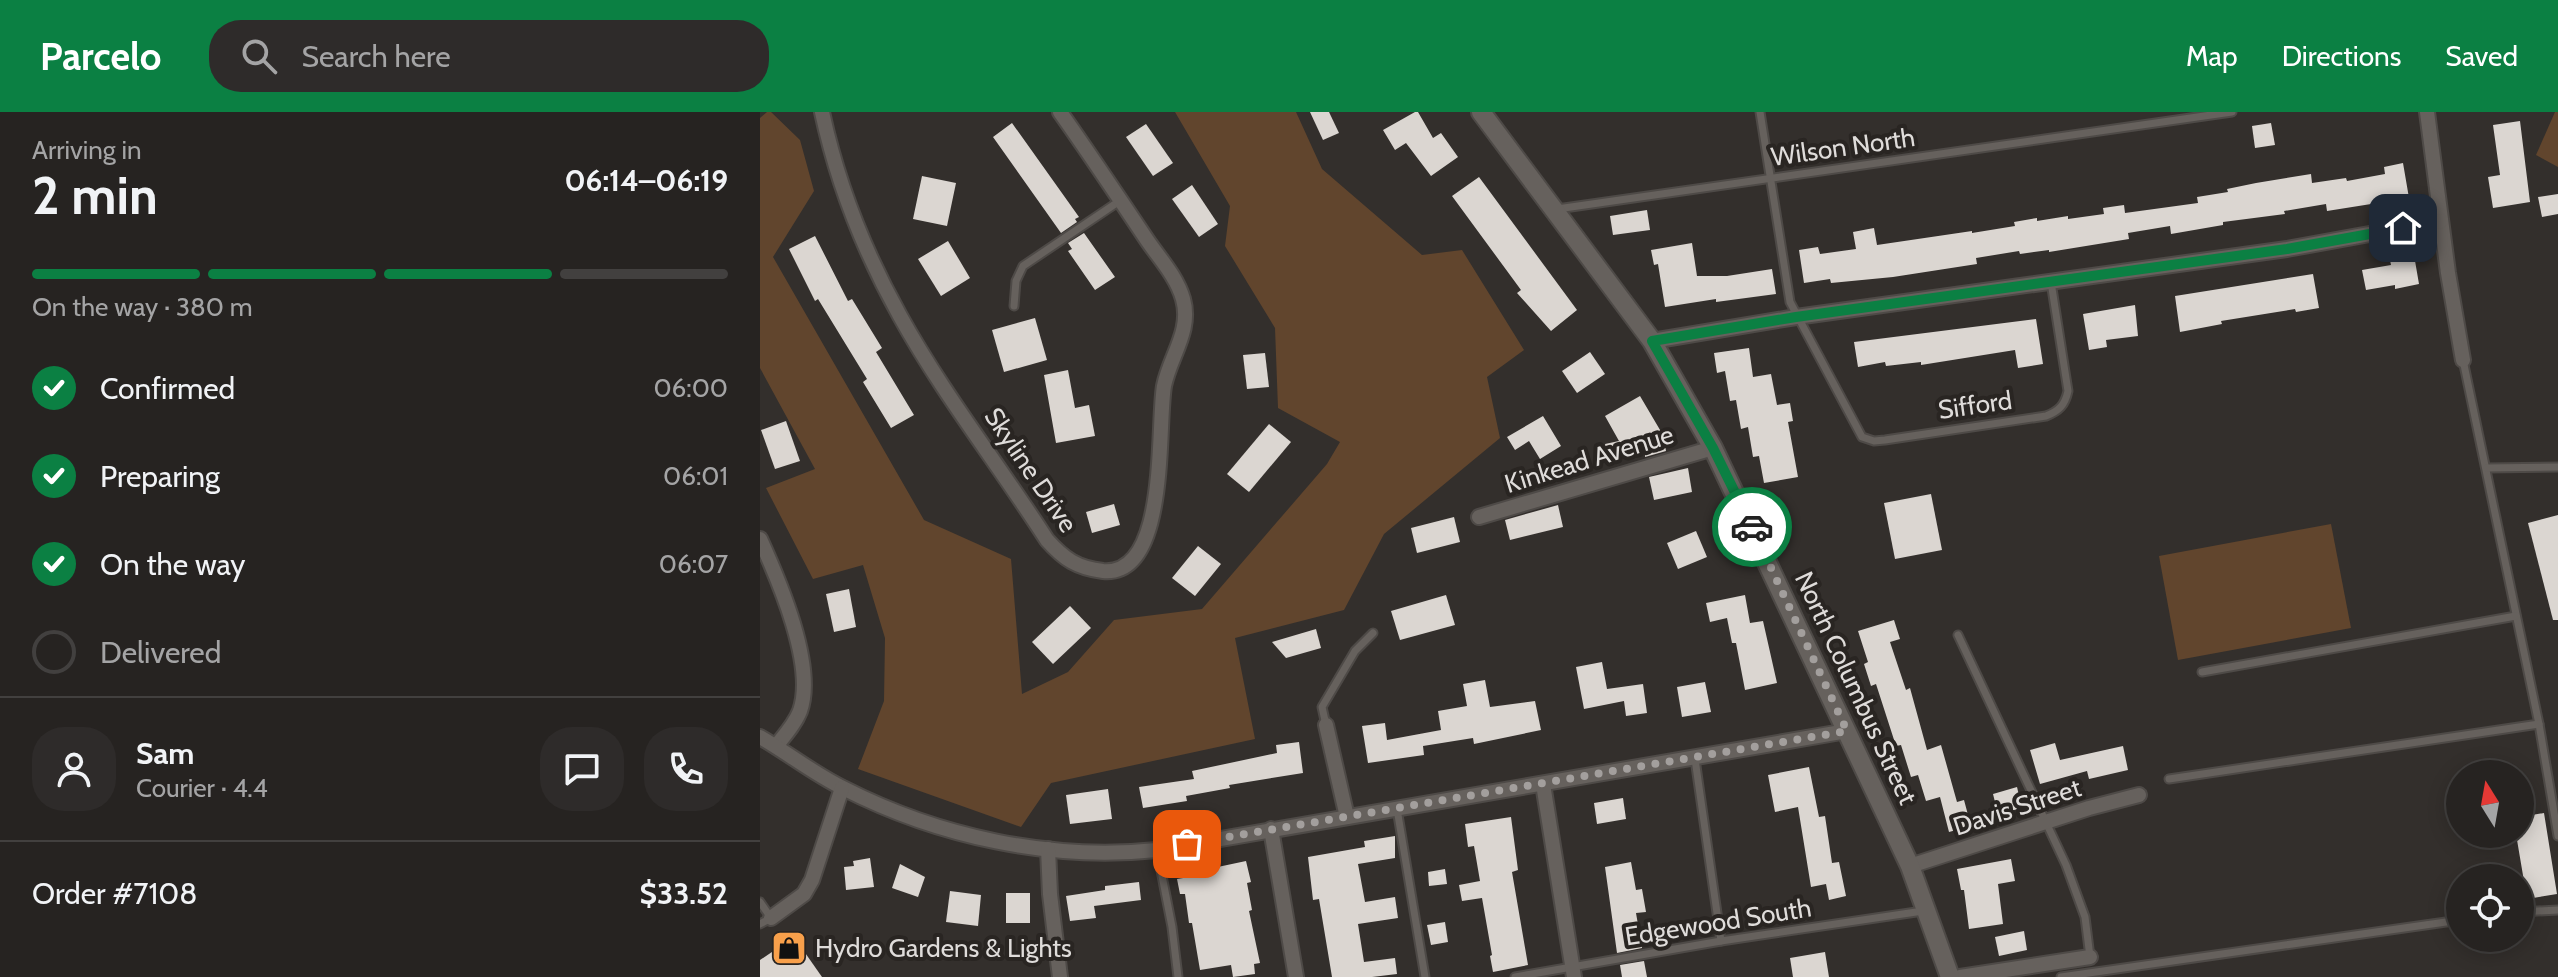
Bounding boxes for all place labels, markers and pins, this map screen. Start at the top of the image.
pin [2369,194,2437,262]
pin [1153,810,1221,878]
shop icon: Hydro Gardens & Lights [770,929,808,967]
place label: Hydro Gardens & Lights [815,932,1072,964]

